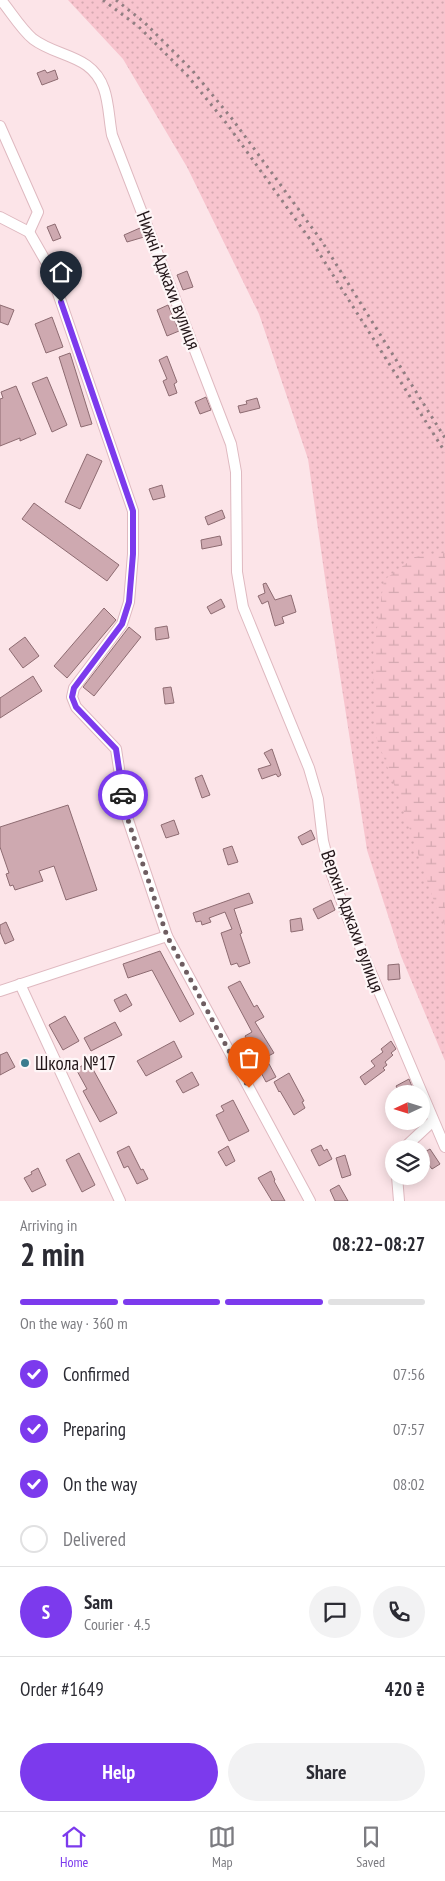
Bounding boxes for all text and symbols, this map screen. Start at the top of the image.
street label: Нижні Аджахи вулиця [132,207,206,353]
pin [40,251,82,302]
icon: home [47,258,75,286]
courier [98,770,148,820]
icon: car [109,781,137,809]
street label: Верхні Аджахи вулиця [316,846,390,996]
pin [228,1037,270,1088]
icon: bag [235,1044,263,1072]
place label: Школа №17 [35,1051,116,1075]
marker: Школа №17 [19,1057,31,1069]
north arrow [385,1085,430,1130]
map controls [385,1085,430,1185]
button: layers [385,1140,430,1185]
text: Arriving in [20,1215,77,1235]
text: 08:22–08:27 [332,1232,425,1256]
text: 2 min [20,1233,85,1275]
text: On the way · 360 m [20,1313,128,1333]
icon: check [20,1360,48,1388]
text: Confirmed [63,1362,130,1386]
text: 07:56 [393,1364,425,1384]
icon: check [20,1415,48,1443]
text: Preparing [63,1417,126,1441]
text: 07:57 [393,1419,425,1439]
icon: check [20,1470,48,1498]
text: On the way [63,1472,137,1496]
text: 08:02 [393,1474,425,1494]
text: Delivered [63,1527,126,1551]
button: chat [309,1586,361,1638]
button: phone [373,1586,425,1638]
text: Sam [84,1590,113,1614]
text: S [42,1600,50,1624]
text: Courier · 4.5 [84,1614,151,1634]
text: Order #1649 [20,1677,104,1701]
text: 420 ₴ [385,1677,425,1701]
button: Help [20,1743,218,1801]
button: Share [228,1743,425,1801]
tab: Home [60,1823,88,1871]
tab: Map [208,1823,236,1871]
tab: Saved [356,1823,385,1871]

